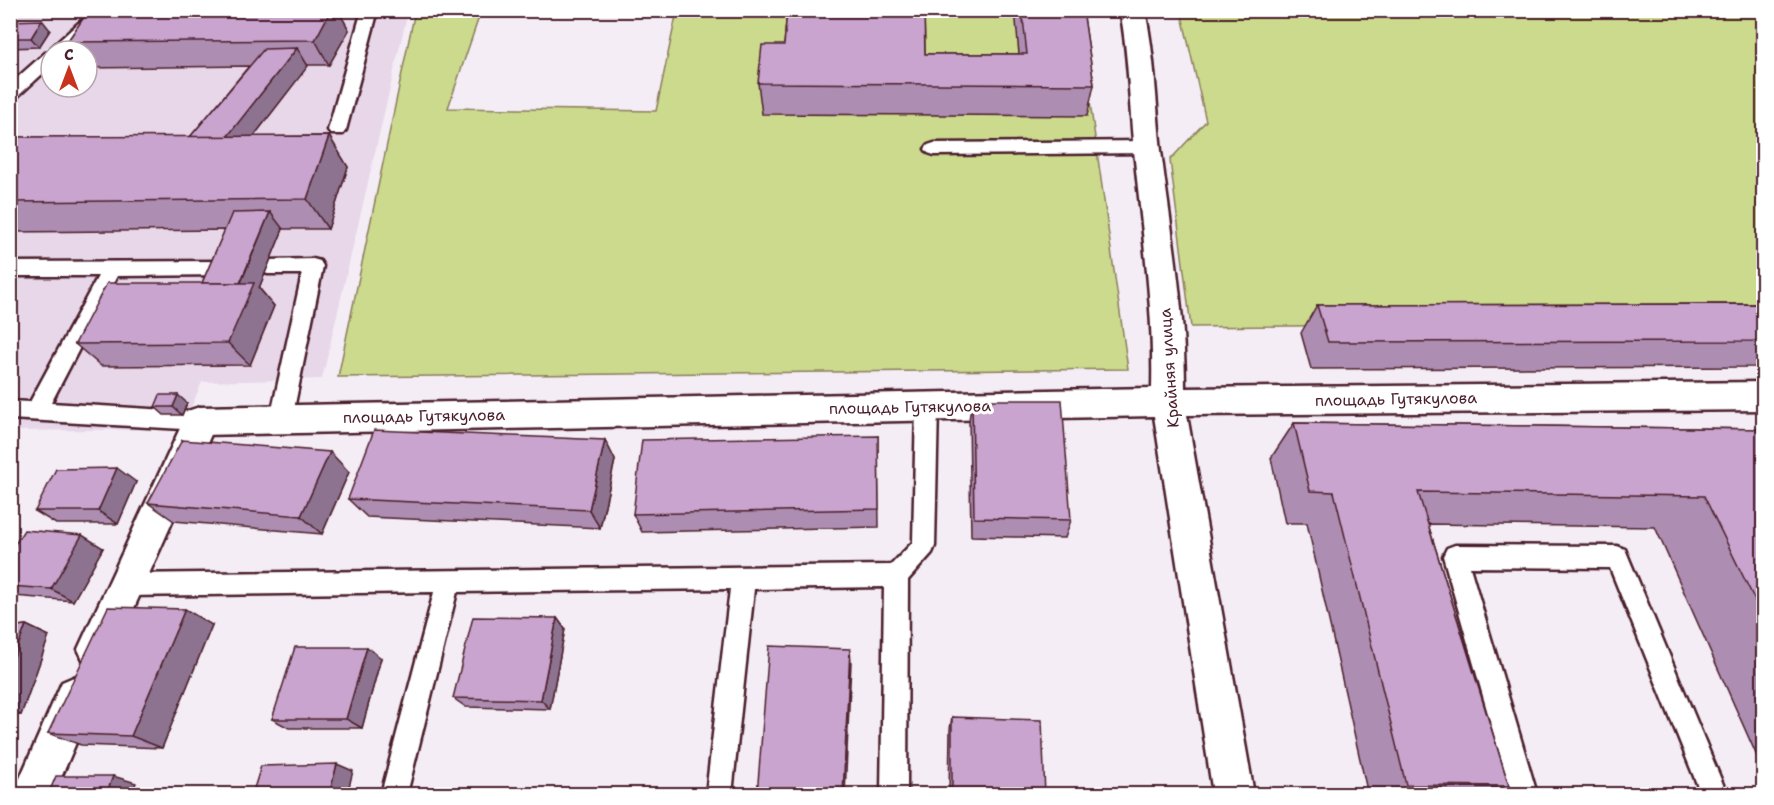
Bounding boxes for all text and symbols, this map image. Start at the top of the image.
north arrow [39,39,99,99]
text: С [64,44,74,65]
street label: Крайняя улица [1154,307,1184,429]
street label: площадь Гутякулова [1315,387,1477,411]
street label: площадь Гутякулова [829,395,991,419]
street label: площадь Гутякулова [343,404,505,428]

